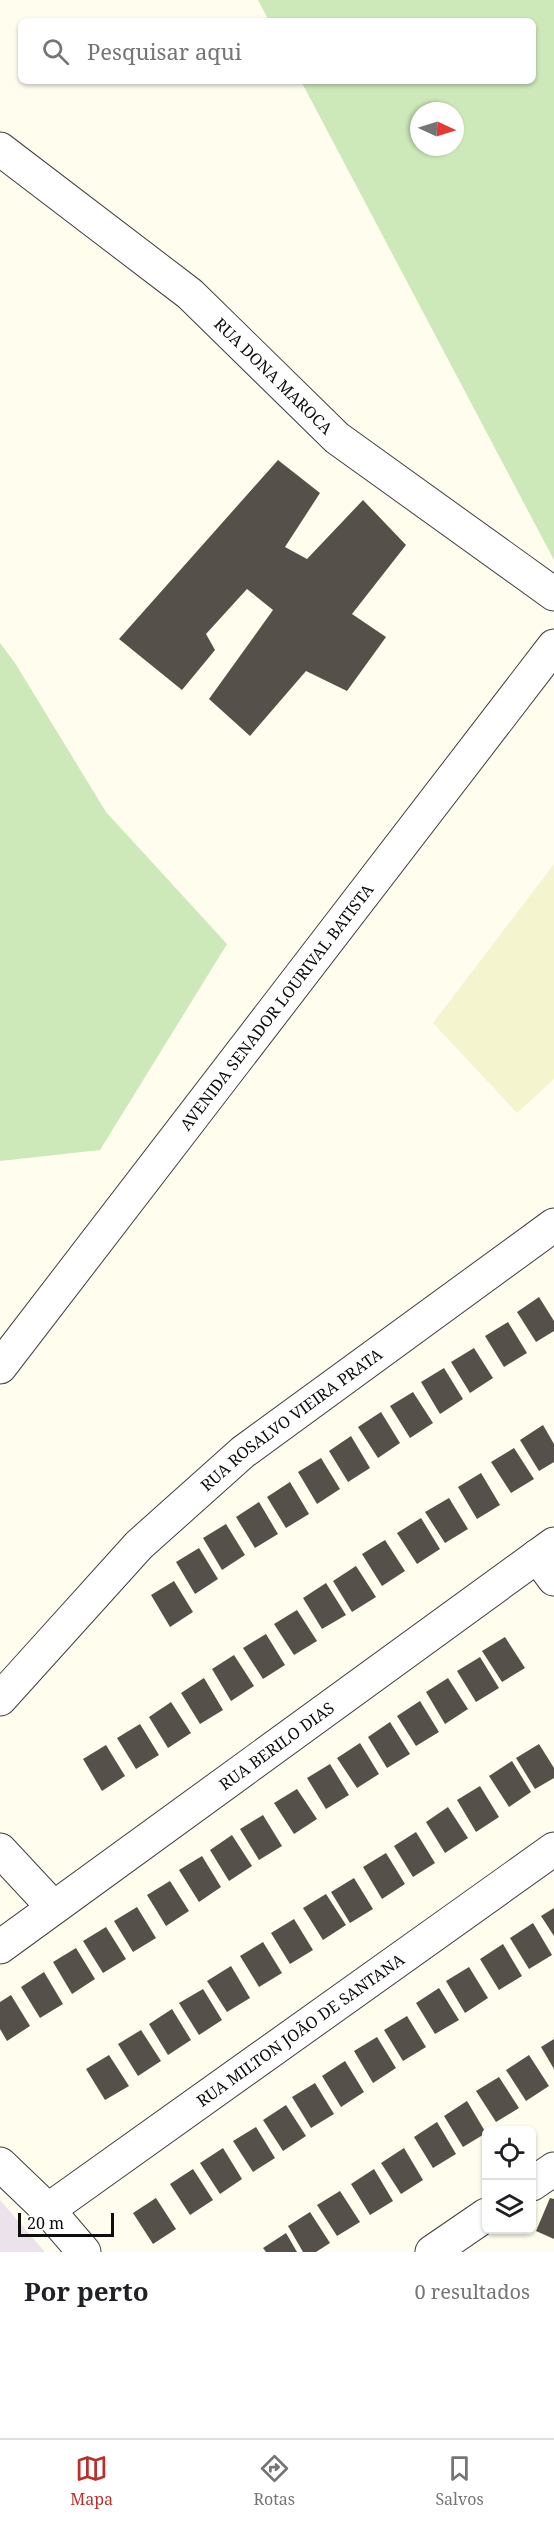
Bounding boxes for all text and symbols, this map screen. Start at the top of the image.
search box [18,18,536,84]
icon: search [39,35,72,68]
text: Pesquisar aqui [87,36,242,66]
north arrow [410,102,464,156]
street label: RUA DONA MAROCA [210,313,338,439]
street label: AVENIDA SENADOR LOURIVAL BATISTA [175,879,379,1135]
street label: RUA ROSALVO VIEIRA PRATA [196,1343,387,1496]
street label: RUA BERILO DIAS [215,1697,339,1795]
street label: RUA MILTON JOÃO DE SANTANA [192,1948,409,2112]
map controls [482,2126,536,2234]
button: locate [482,2126,536,2180]
button: layers [482,2180,536,2234]
scale bar [18,2210,114,2238]
text: 20 m [27,2212,64,2234]
text: Por perto [24,2273,149,2309]
text: 0 resultados [414,2278,530,2305]
tab: Mapa [70,2452,113,2510]
tab: Rotas [253,2452,295,2510]
tab: Salvos [435,2452,484,2510]

